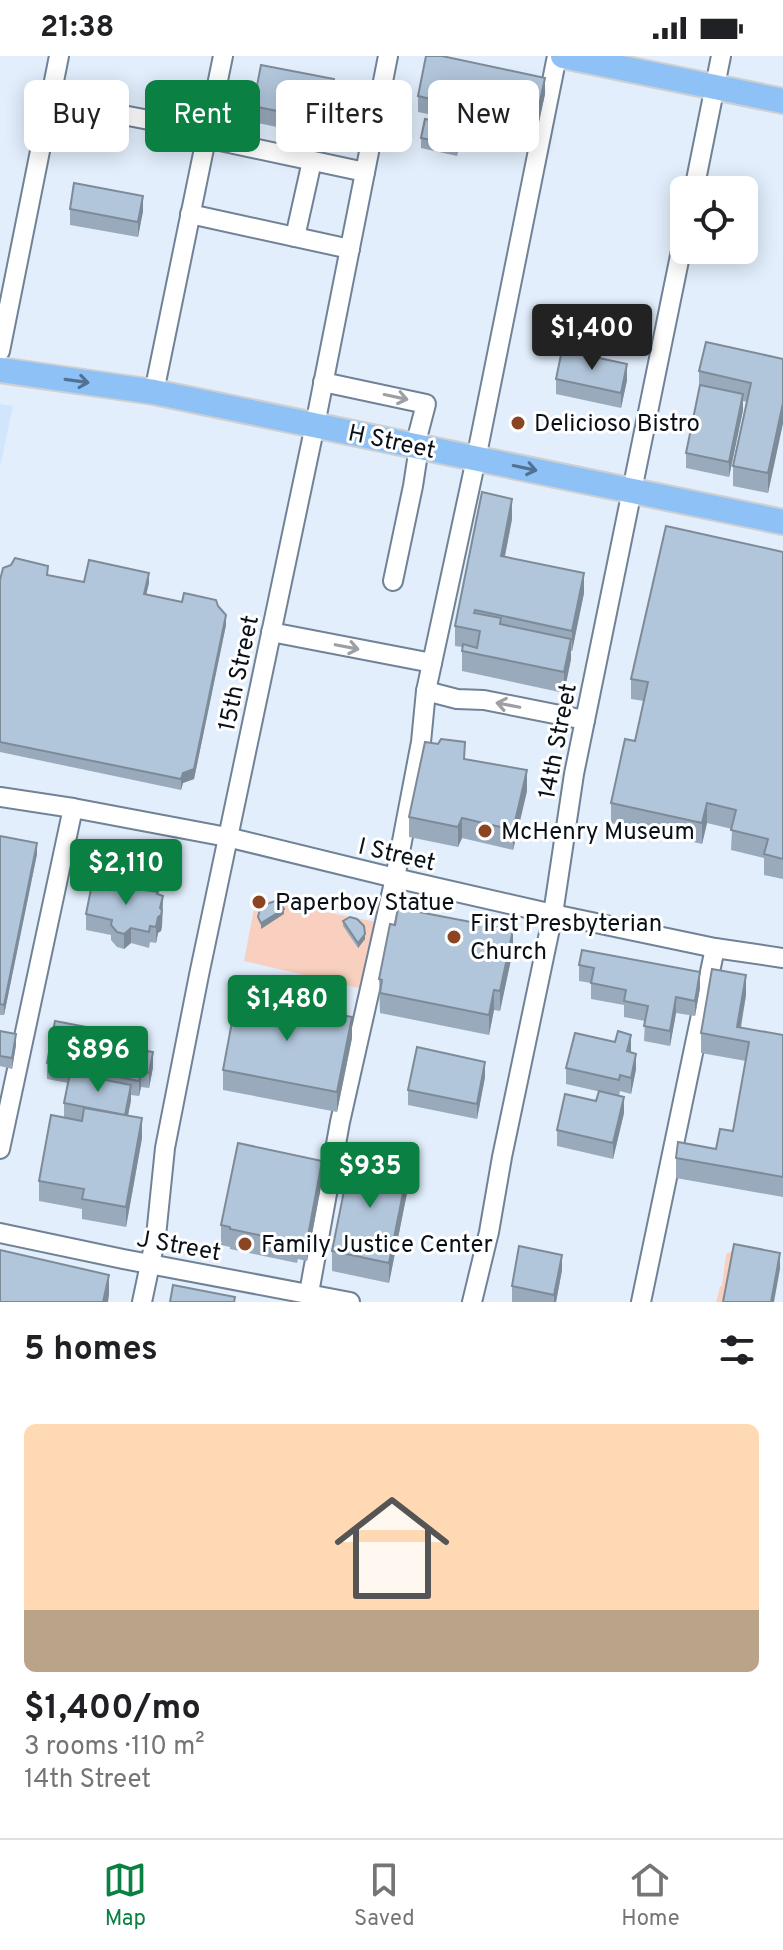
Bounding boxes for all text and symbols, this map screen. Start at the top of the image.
text: 21:38 [40,10,115,47]
chip: Buy [24,80,129,152]
chip: Rent [145,80,260,152]
chip: Filters [276,80,412,152]
chip: New [428,80,539,152]
map controls [670,176,758,264]
button: locate [670,176,758,264]
pin: $1,400 [527,304,657,372]
text: $1,400 [550,313,634,346]
one-way arrow [64,374,89,389]
one-way arrow [383,391,408,406]
place label: Delicioso Bistro [534,410,700,440]
marker: Delicioso Bistro [509,414,527,432]
street label: H Street [345,419,438,467]
one-way arrow [511,462,537,477]
street label: 15th Street [213,613,267,734]
one-way arrow [334,640,360,655]
street label: 14th Street [533,681,585,802]
one-way arrow [496,697,521,712]
place label: McHenry Museum [501,818,695,848]
marker: McHenry Museum [476,822,494,840]
street label: I Street [355,833,438,879]
pin: $2,110 [61,839,191,907]
text: $2,110 [88,848,164,881]
place label: Paperboy Statue [275,889,454,919]
marker: Paperboy Statue [250,893,268,911]
place label: First Presbyterian Church [470,910,662,968]
marker: First Presbyterian Church [445,928,463,946]
pin: $1,480 [222,975,352,1043]
text: $1,480 [246,984,328,1017]
pin: $896 [51,1026,145,1094]
text: $896 [66,1035,130,1068]
pin: $935 [323,1142,417,1210]
text: $935 [338,1151,402,1184]
street label: J Street [134,1225,223,1269]
place label: Family Justice Center [261,1231,493,1261]
marker: Family Justice Center [236,1235,254,1253]
icon: filters [715,1328,759,1372]
text: 5 homes [24,1329,158,1372]
icon: home [320,1476,464,1620]
text: $1,400/mo [24,1688,201,1731]
text: 3 rooms · 110 m² [24,1731,205,1764]
text: 14th Street [24,1764,151,1797]
tab: Map [103,1858,147,1933]
tab: Saved [354,1858,415,1933]
tab: Home [621,1858,680,1933]

